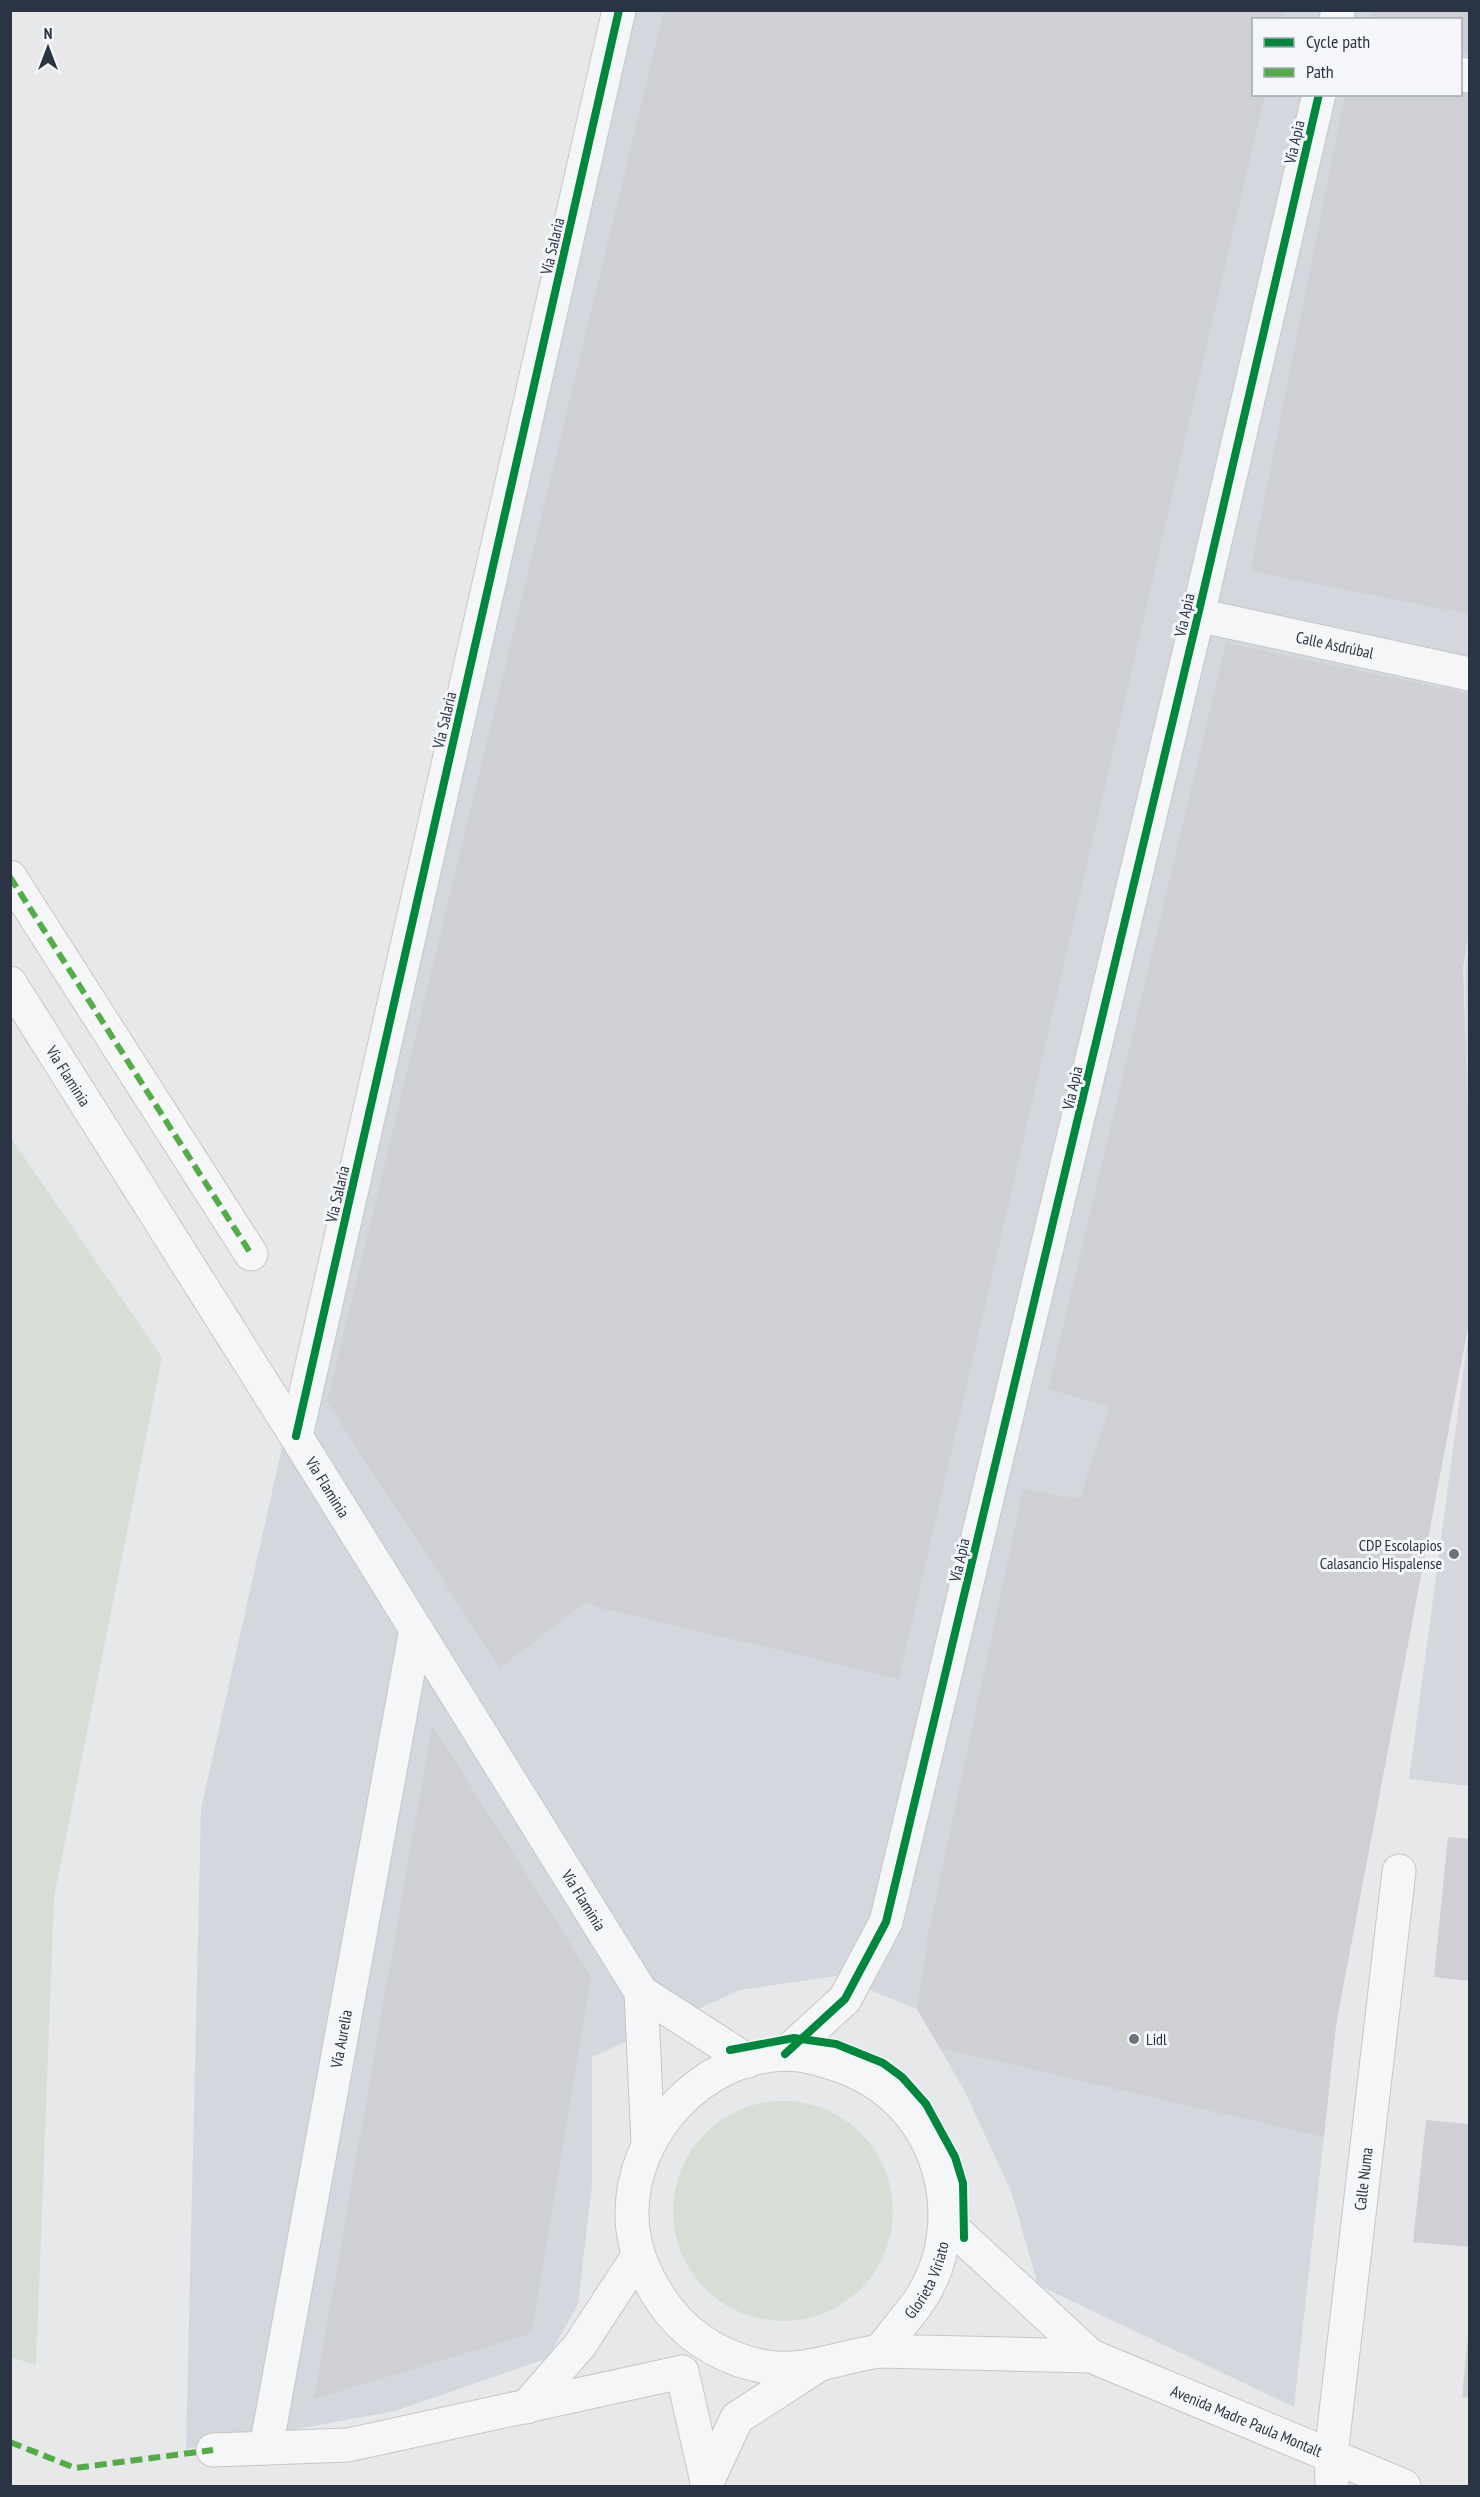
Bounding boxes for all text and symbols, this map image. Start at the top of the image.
north arrow [18,18,78,78]
legend [1252,18,1462,96]
text: N [44,23,52,43]
text: Cycle path [1306,30,1370,53]
text: Path [1306,60,1334,83]
street label: Vía Apia [1279,118,1309,167]
street label: Vía Salaria [536,216,568,277]
street label: Vía Apia [1169,591,1199,640]
street label: Calle Asdrúbal [1294,627,1376,663]
street label: Vía Salaria [428,690,460,751]
street label: Vía Flaminia [42,1041,95,1110]
street label: Vía Apia [1057,1064,1087,1113]
street label: Vía Salaria [321,1164,353,1225]
street label: Vía Flaminia [301,1452,354,1521]
place label: CDP Escolapios Calasancio Hispalense [1320,1535,1442,1573]
street label: Vía Apia [944,1536,974,1585]
marker: CDP Escolapios Calasancio Hispalense [1447,1547,1461,1561]
street label: Vía Flaminia [557,1865,610,1934]
street label: Vía Aurelia [326,2008,356,2071]
place label: Lidl [1146,2029,1167,2049]
marker: Lidl [1127,2032,1141,2046]
street label: Calle Numa [1350,2146,1377,2212]
street label: Glorieta Viriato [900,2240,952,2322]
street label: Avenida Madre Paula Montalt [1168,2380,1326,2461]

